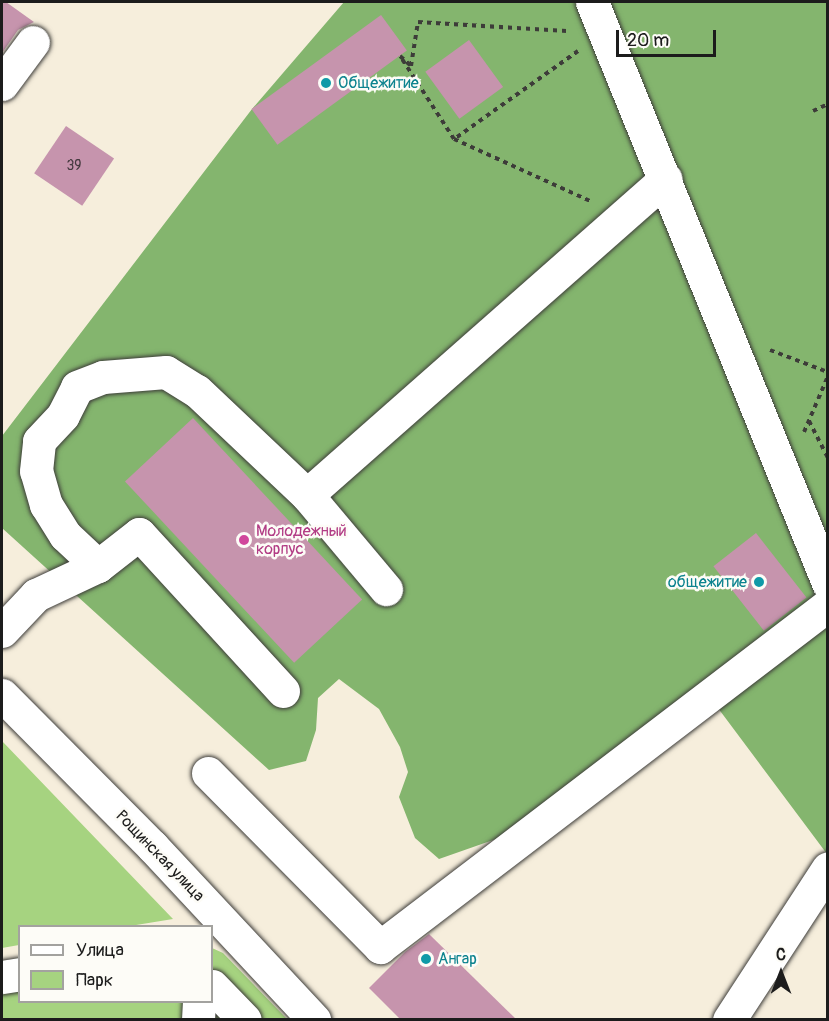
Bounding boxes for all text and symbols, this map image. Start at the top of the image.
scale bar [619,18,720,56]
text: 20 m [627,29,669,52]
place label: Общежитие [338,73,419,93]
marker: Общежитие [319,76,333,90]
house number: 39 [66,158,82,174]
place label: Молодежный корпус [256,521,347,559]
marker: Молодежный корпус [237,533,251,547]
place label: общежитие [668,572,747,592]
marker: общежитие [752,575,766,589]
street label: Рощинская улица [112,806,208,906]
legend [18,925,213,1003]
text: Улица [76,939,124,962]
north arrow [751,943,811,1003]
text: С [776,945,786,965]
place label: Ангар [438,949,477,969]
marker: Ангар [419,952,433,966]
text: Парк [76,969,113,992]

